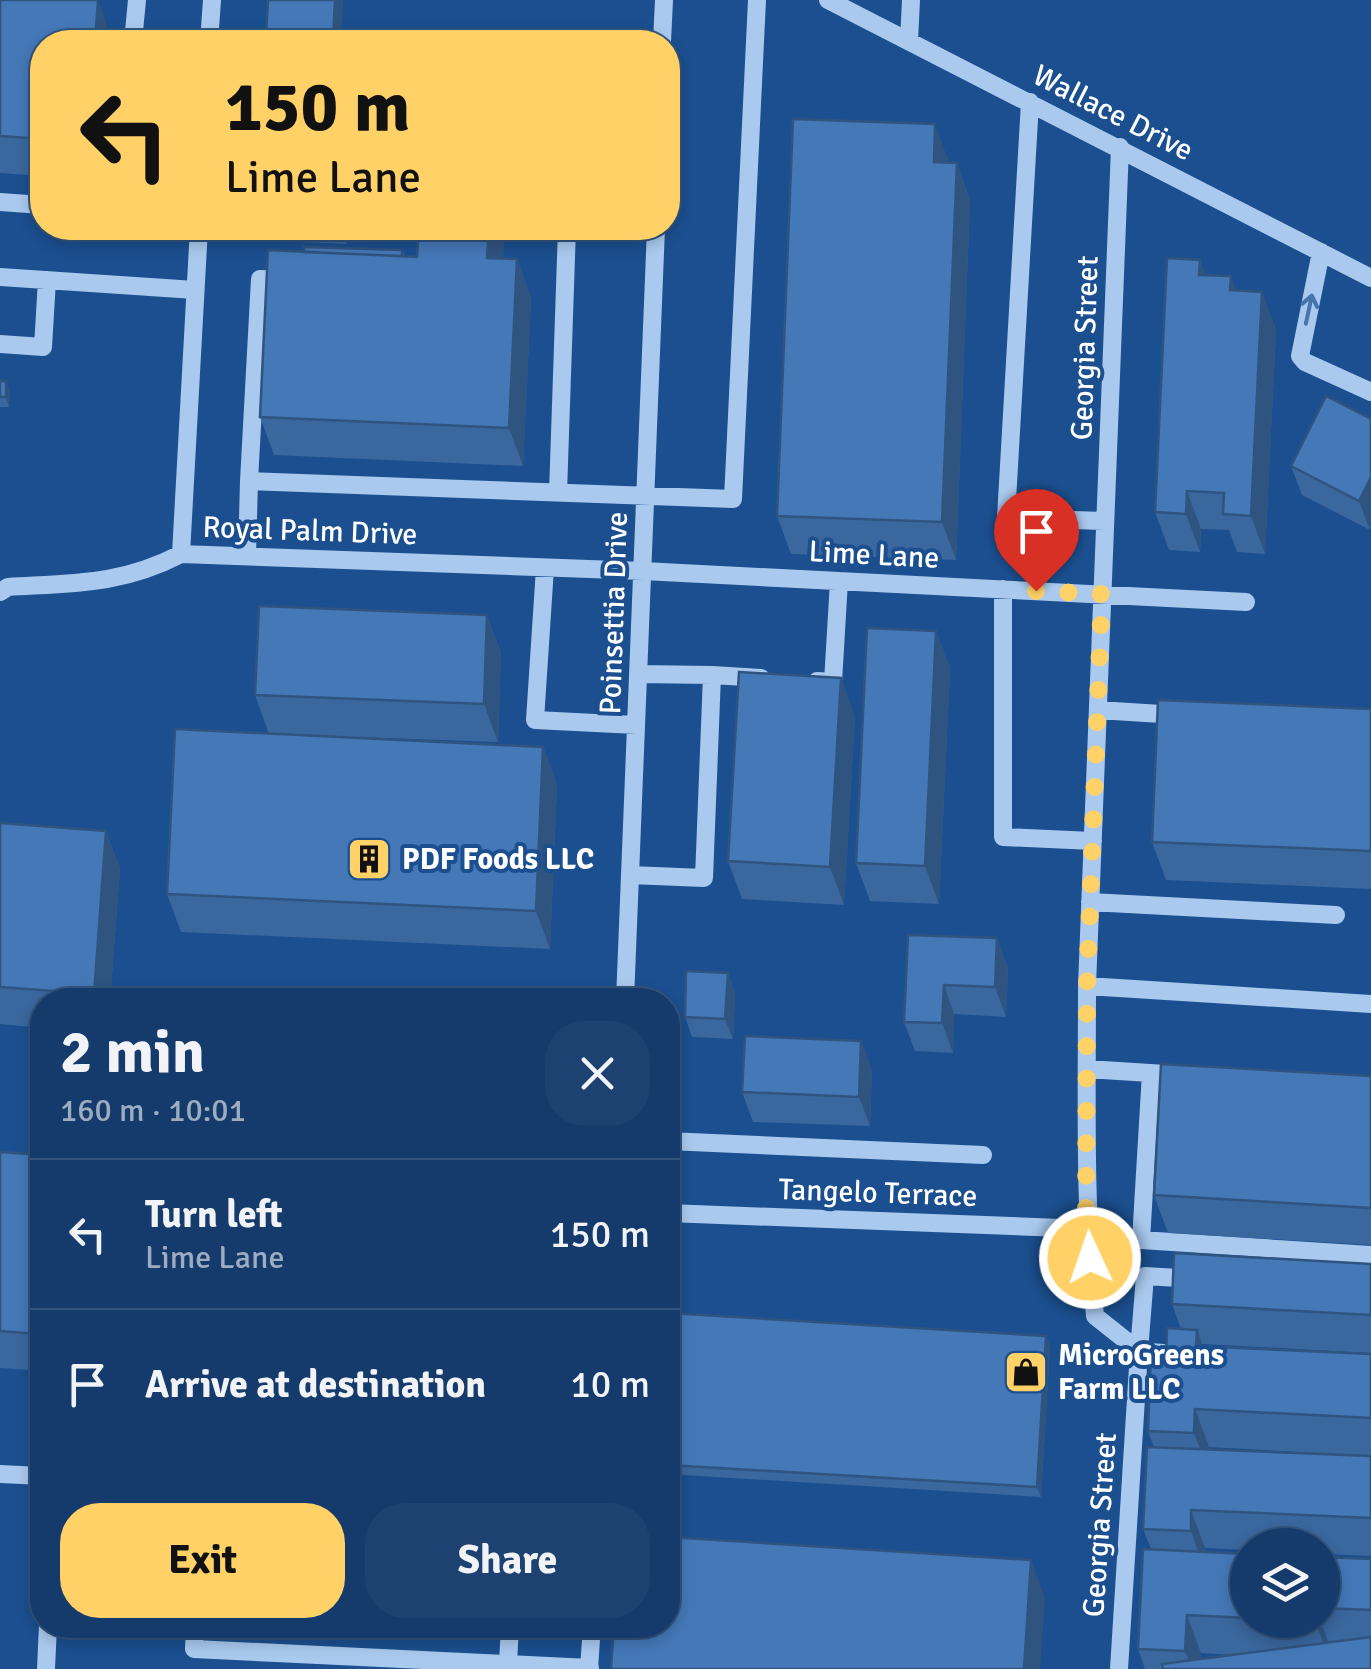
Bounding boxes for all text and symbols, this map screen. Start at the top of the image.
street label: Wallace Drive [1027,57,1199,169]
text: 150 m [225,64,410,150]
icon: left [60,70,190,200]
text: Lime Lane [225,150,421,205]
street label: Georgia Street [1063,255,1107,441]
one-way arrow [1301,294,1320,326]
pin [994,489,1079,592]
icon: arrive [1009,504,1064,559]
street label: Royal Palm Drive [202,509,418,553]
street label: Poinsettia Drive [592,511,636,715]
street label: Lime Lane [808,533,940,577]
building icon: PDF Foods LLC [346,836,392,882]
place label: PDF Foods LLC [402,841,594,878]
text: 2 min [60,1016,205,1090]
button: close [545,1021,650,1126]
text: 160 m · 10:01 [60,1091,246,1130]
street label: Tangelo Terrace [778,1171,978,1215]
text: Turn left [145,1191,283,1238]
position arrow [1038,1206,1142,1310]
icon: left [60,1207,115,1262]
text: 150 m [550,1211,650,1258]
text: Lime Lane [145,1238,284,1277]
place label: MicroGreens Farm LLC [1058,1337,1224,1408]
shop icon: MicroGreens Farm LLC [1003,1349,1049,1395]
icon: arrive [60,1357,115,1412]
text: Arrive at destination [145,1361,486,1408]
text: 10 m [570,1361,650,1408]
street label: Georgia Street [1075,1432,1125,1618]
button: Exit [60,1503,345,1618]
button: Share [365,1503,650,1618]
map controls [1230,1528,1340,1638]
button: layers [1230,1528,1340,1638]

